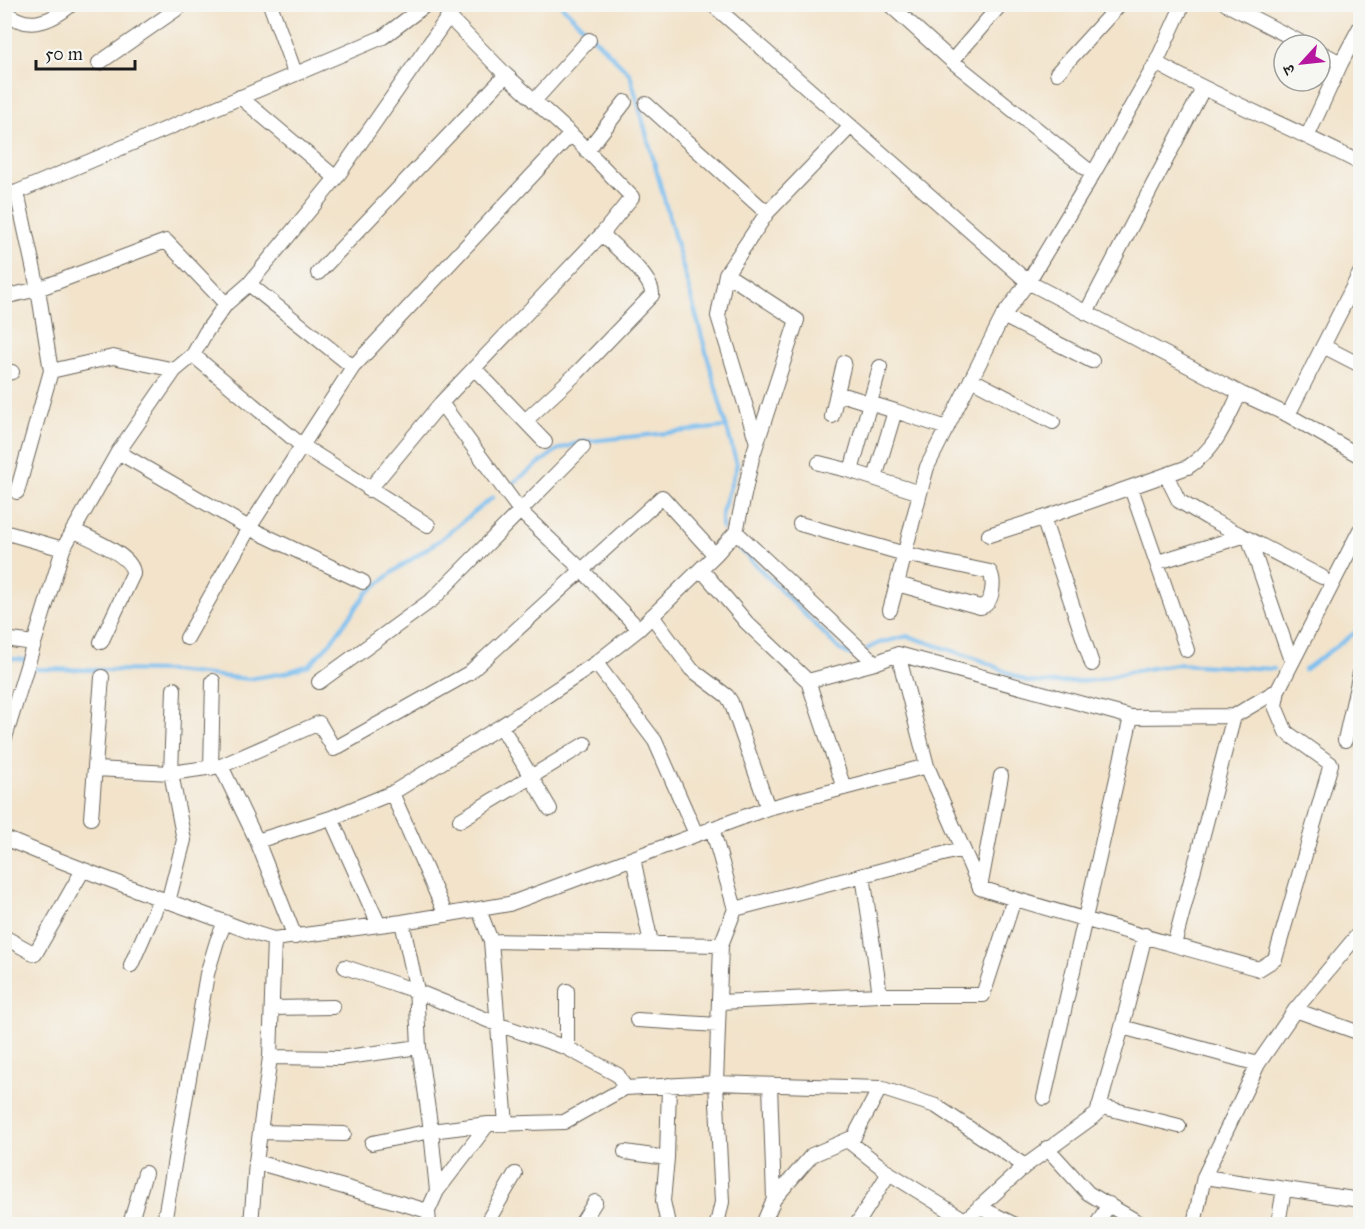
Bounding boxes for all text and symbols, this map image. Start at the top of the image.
scale bar [36,33,135,71]
north arrow [1272,33,1332,93]
text: 50 m [45,43,83,65]
text: उ [1278,60,1300,78]

